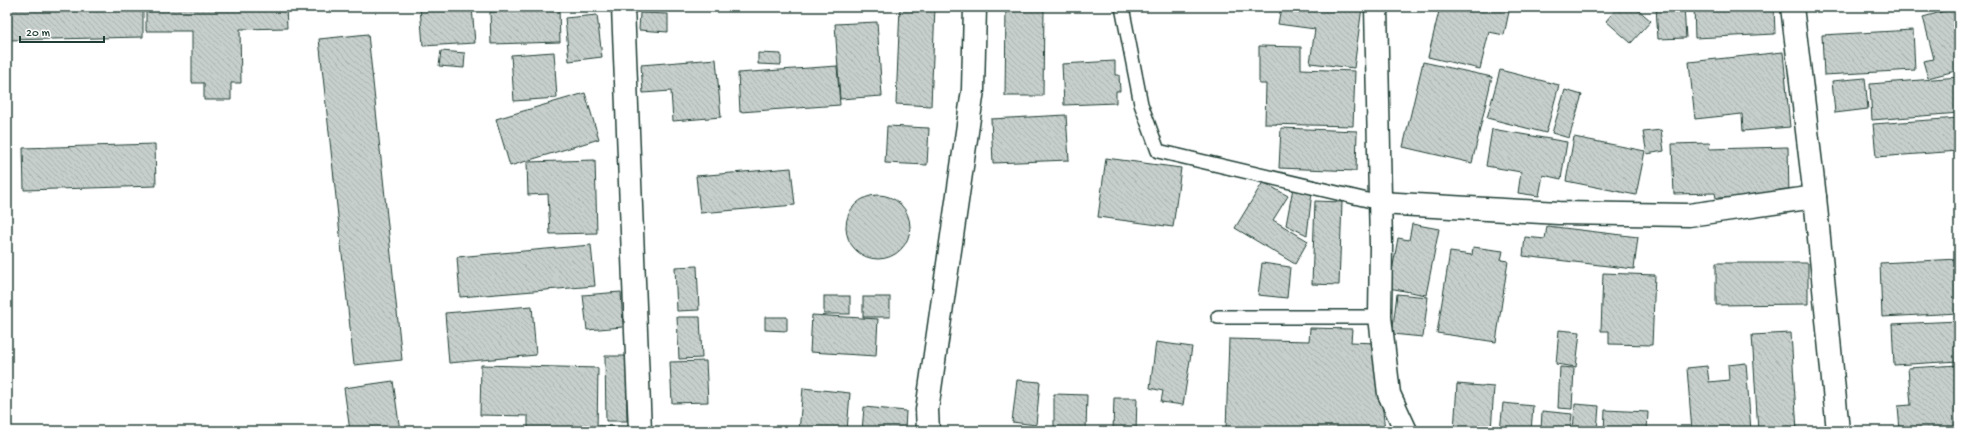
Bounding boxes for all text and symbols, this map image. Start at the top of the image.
scale bar [20,18,104,44]
text: 20 m [26,27,51,41]

